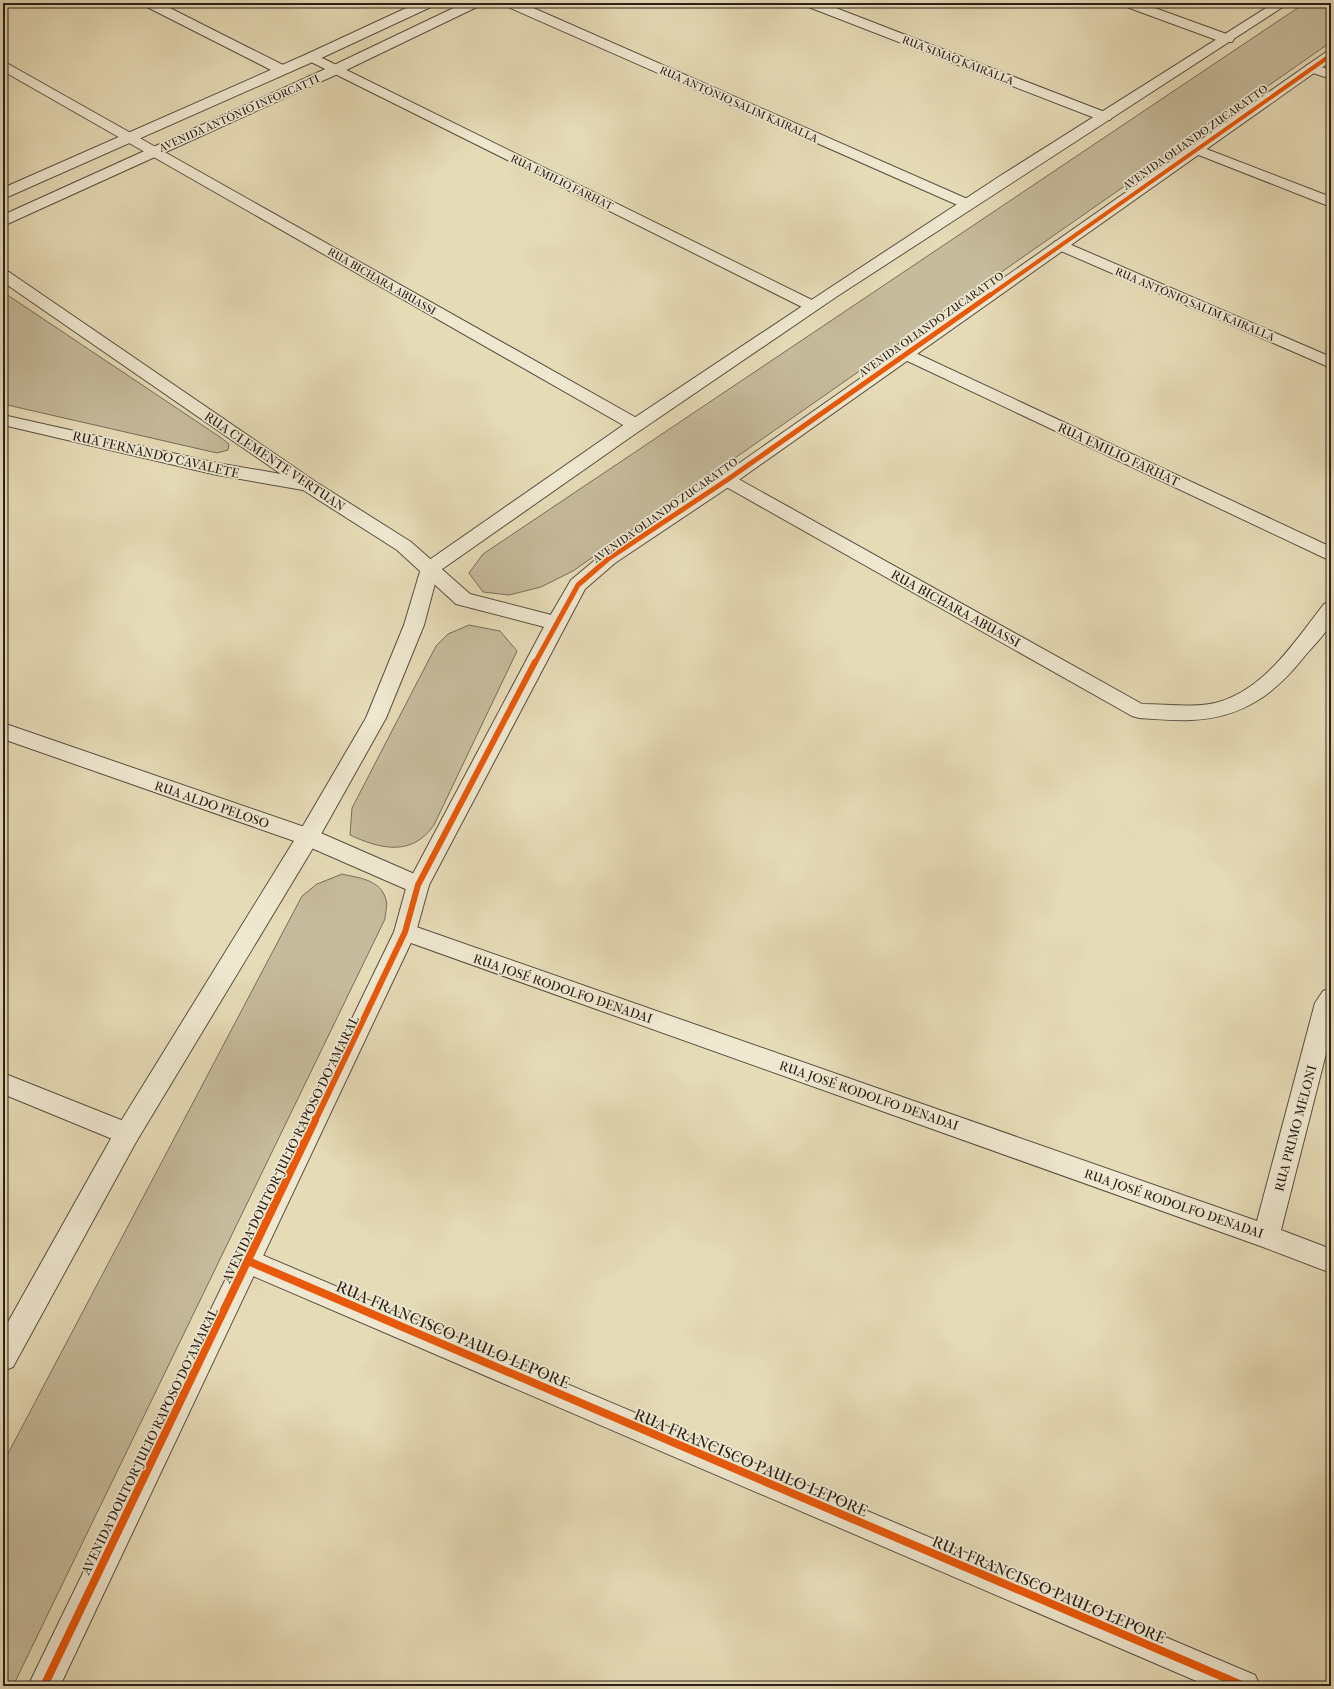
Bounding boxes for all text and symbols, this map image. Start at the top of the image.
street label: RUA SIMÃO KAIRALLA [900,33,1016,88]
street label: RUA ANTÔNIO SALIM KAIRALLA [658,64,821,146]
street label: AVENIDA ANTÔNIO INFORCATTI [156,72,322,155]
street label: AVENIDA OLIANDO ZUCARATTO [1119,82,1271,193]
street label: RUA EMILIO FARHAT [508,152,616,213]
street label: RUA BICHARA ABUASSI [325,245,439,318]
street label: RUA ANTÔNIO SALIM KAIRALLA [1113,265,1277,344]
street label: AVENIDA OLIANDO ZUCARATTO [855,269,1007,380]
street label: RUA CLEMENTE VERTUAN [201,409,348,514]
street label: RUA EMILIO FARHAT [1055,420,1182,489]
street label: RUA FERNANDO CAVALETE [71,428,241,481]
street label: AVENIDA OLIANDO ZUCARATTO [589,455,741,566]
street label: RUA BICHARA ABUASSI [888,567,1023,650]
street label: RUA ALDO PELOSO [152,778,271,831]
street label: RUA JOSÉ RODOLFO DENADAI [471,951,655,1026]
street label: AVENIDA DOUTOR JULIO RAPOSO DO AMARAL [219,1013,362,1286]
street label: RUA JOSÉ RODOLFO DENADAI [777,1058,961,1133]
street label: RUA PRIMO MELONI [1271,1063,1320,1193]
street label: RUA JOSÉ RODOLFO DENADAI [1082,1166,1266,1241]
street label: RUA FRANCISCO PAULO LEPORE [333,1276,573,1393]
street label: AVENIDA DOUTOR JULIO RAPOSO DO AMARAL [78,1305,221,1578]
street label: RUA FRANCISCO PAULO LEPORE [631,1404,871,1521]
street label: RUA FRANCISCO PAULO LEPORE [929,1531,1169,1648]

